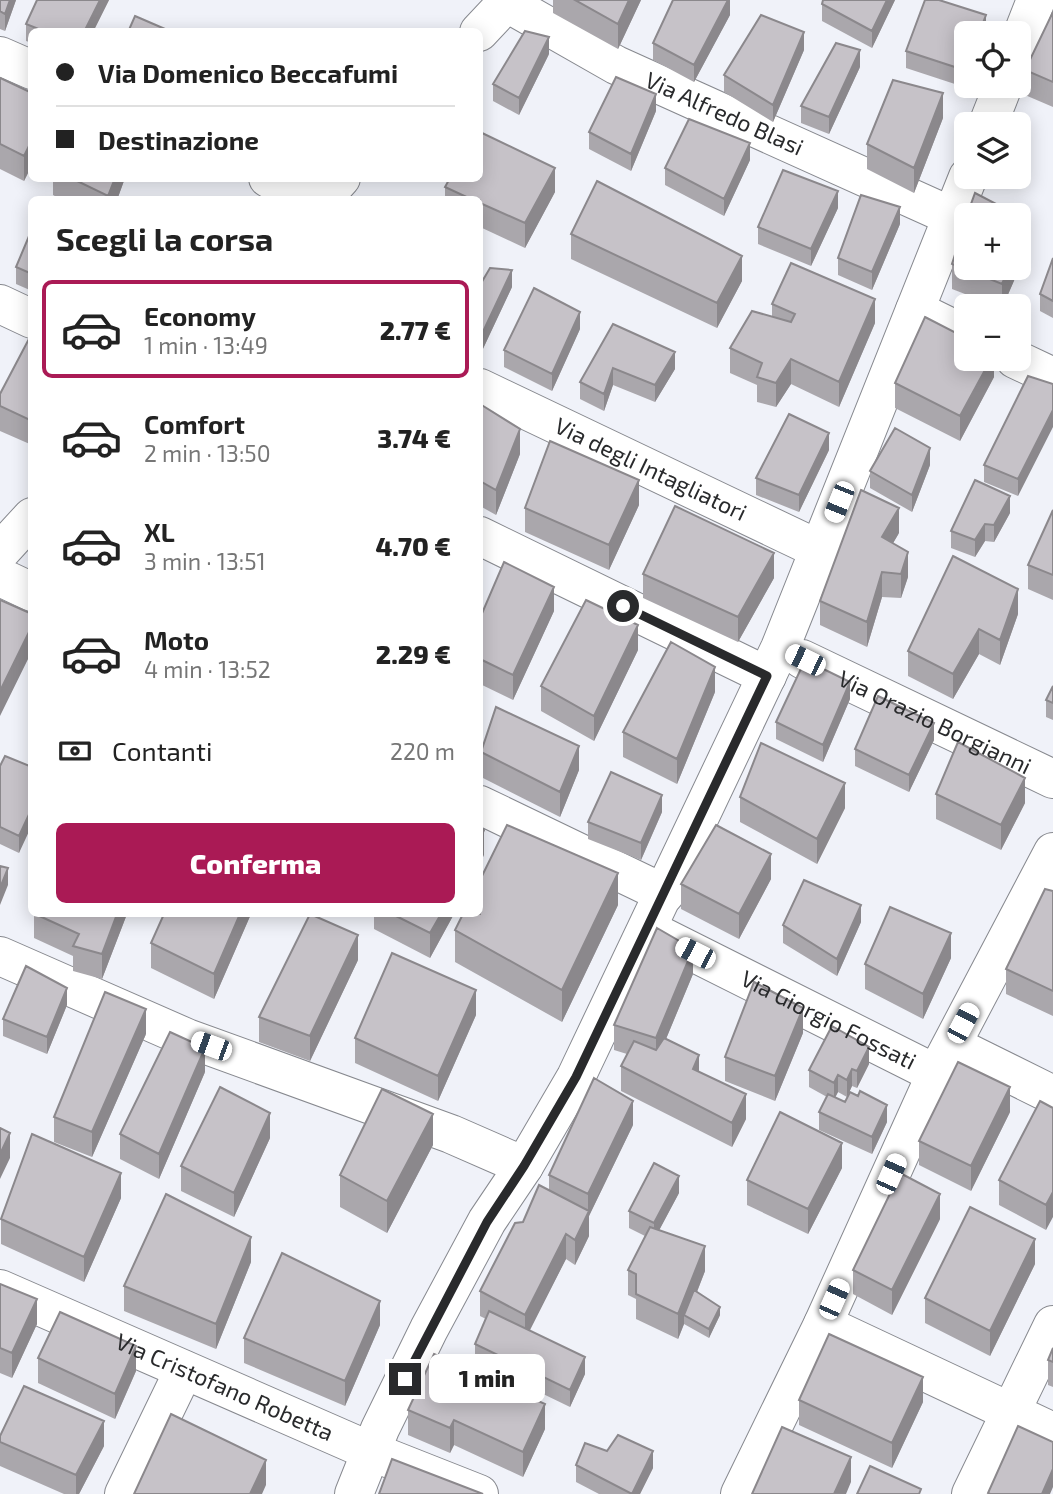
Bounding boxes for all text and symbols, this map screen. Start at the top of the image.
map controls [954,21,1031,371]
button: locate [954,21,1031,98]
text: Via Domenico Beccafumi [98,57,398,88]
street label: Via Alfredo Blasi [641,65,808,161]
button: layers [954,112,1031,189]
text: Destinazione [98,124,259,155]
button: + [954,203,1031,280]
text: Scegli la corsa [56,219,273,257]
button: − [954,294,1031,371]
icon: car [60,298,123,361]
text: Economy [144,300,256,331]
text: 2.77 € [380,314,451,345]
text: 1 min · 13:49 [144,331,268,359]
icon: car [60,406,123,469]
text: Comfort [144,408,245,439]
street label: Via degli Intagliatori [551,411,752,526]
text: 3.74 € [377,422,451,453]
text: 2 min · 13:50 [144,439,271,467]
car [822,479,857,525]
icon: car [60,514,123,577]
text: XL [144,516,175,547]
text: 4.70 € [375,530,451,561]
text: 3 min · 13:51 [144,547,266,575]
route start [607,590,639,622]
icon: car [60,622,123,685]
text: Moto [144,624,209,655]
text: 2.29 € [376,638,451,669]
car [782,641,829,679]
text: 4 min · 13:52 [144,655,271,683]
street label: Via Orazio Borgianni [834,663,1036,780]
icon: cash [56,732,94,770]
text: Contanti [112,735,212,766]
text: 220 m [390,737,455,765]
button: Conferma [56,823,455,903]
car [672,934,719,972]
street label: Via Giorgio Fossati [737,964,921,1075]
car [944,1000,983,1046]
car [188,1029,235,1063]
car [873,1151,910,1197]
car [816,1276,853,1322]
street label: Via Cristofano Robetta [112,1326,338,1446]
callout: 1 min [430,1354,545,1404]
route end [389,1363,421,1395]
text: 1 min [459,1364,515,1392]

